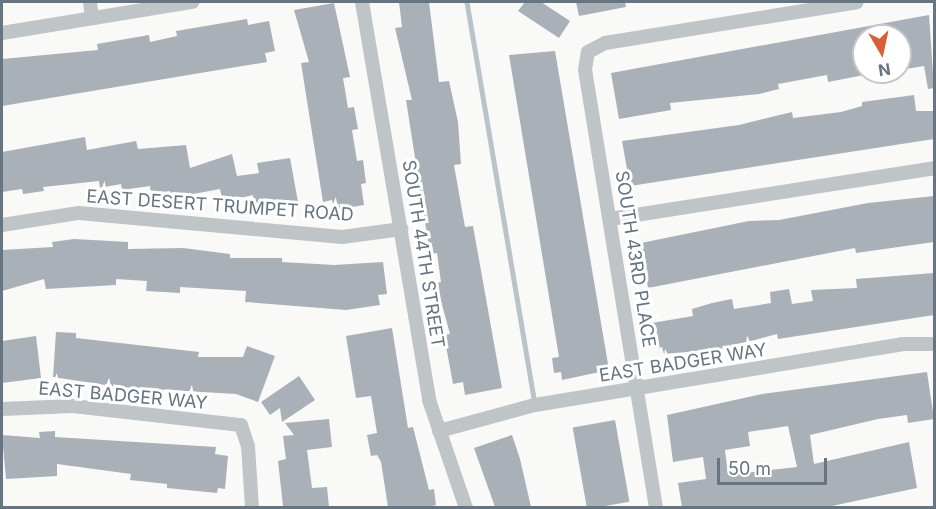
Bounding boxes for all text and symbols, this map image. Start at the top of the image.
north arrow [852,24,912,84]
text: N [877,59,892,81]
street label: SOUTH 44TH STREET [397,158,449,350]
street label: SOUTH 43RD PLACE [610,169,660,349]
street label: EAST DESERT TRUMPET ROAD [86,186,354,226]
street label: EAST BADGER WAY [598,339,768,387]
street label: EAST BADGER WAY [38,378,208,414]
scale bar [720,446,830,484]
text: 50 m [728,458,771,479]

